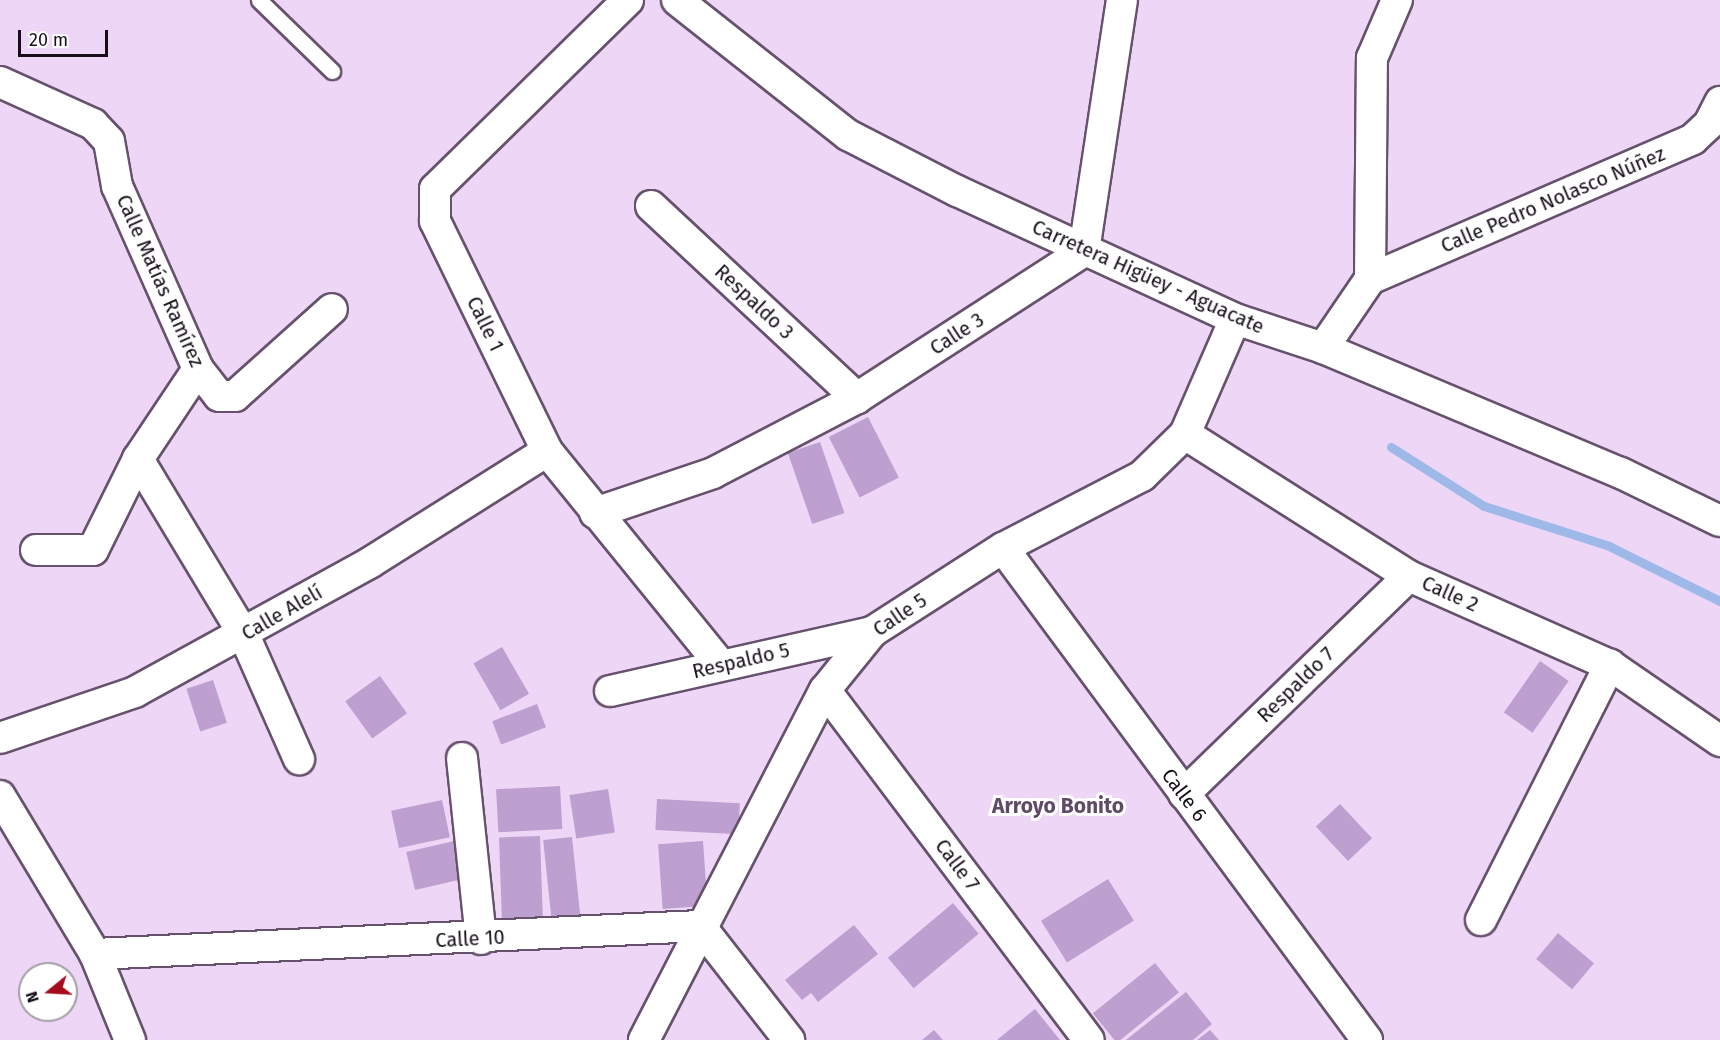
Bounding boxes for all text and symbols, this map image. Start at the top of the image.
scale bar [21,18,111,56]
text: 20 m [29,29,68,51]
street label: Calle Pedro Nolasco Núñez [1437,142,1669,258]
street label: Calle Matías Ramírez [111,191,209,371]
street label: Carretera Higüey - Aguacate [1028,215,1268,339]
street label: Respaldo 3 [710,259,798,345]
street label: Calle 1 [461,293,509,355]
street label: Calle 3 [926,308,988,360]
street label: Calle 2 [1418,571,1482,617]
street label: Calle Alelí [237,580,327,646]
street label: Calle 5 [869,588,931,642]
street label: Respaldo 5 [690,638,792,684]
street label: Respaldo 7 [1252,642,1340,728]
street label: Calle 6 [1156,764,1212,826]
district label: Arroyo Bonito [992,793,1124,819]
street label: Calle 7 [930,834,984,896]
street label: Calle 10 [435,925,505,953]
north arrow [18,962,78,1022]
text: N [22,989,43,1005]

